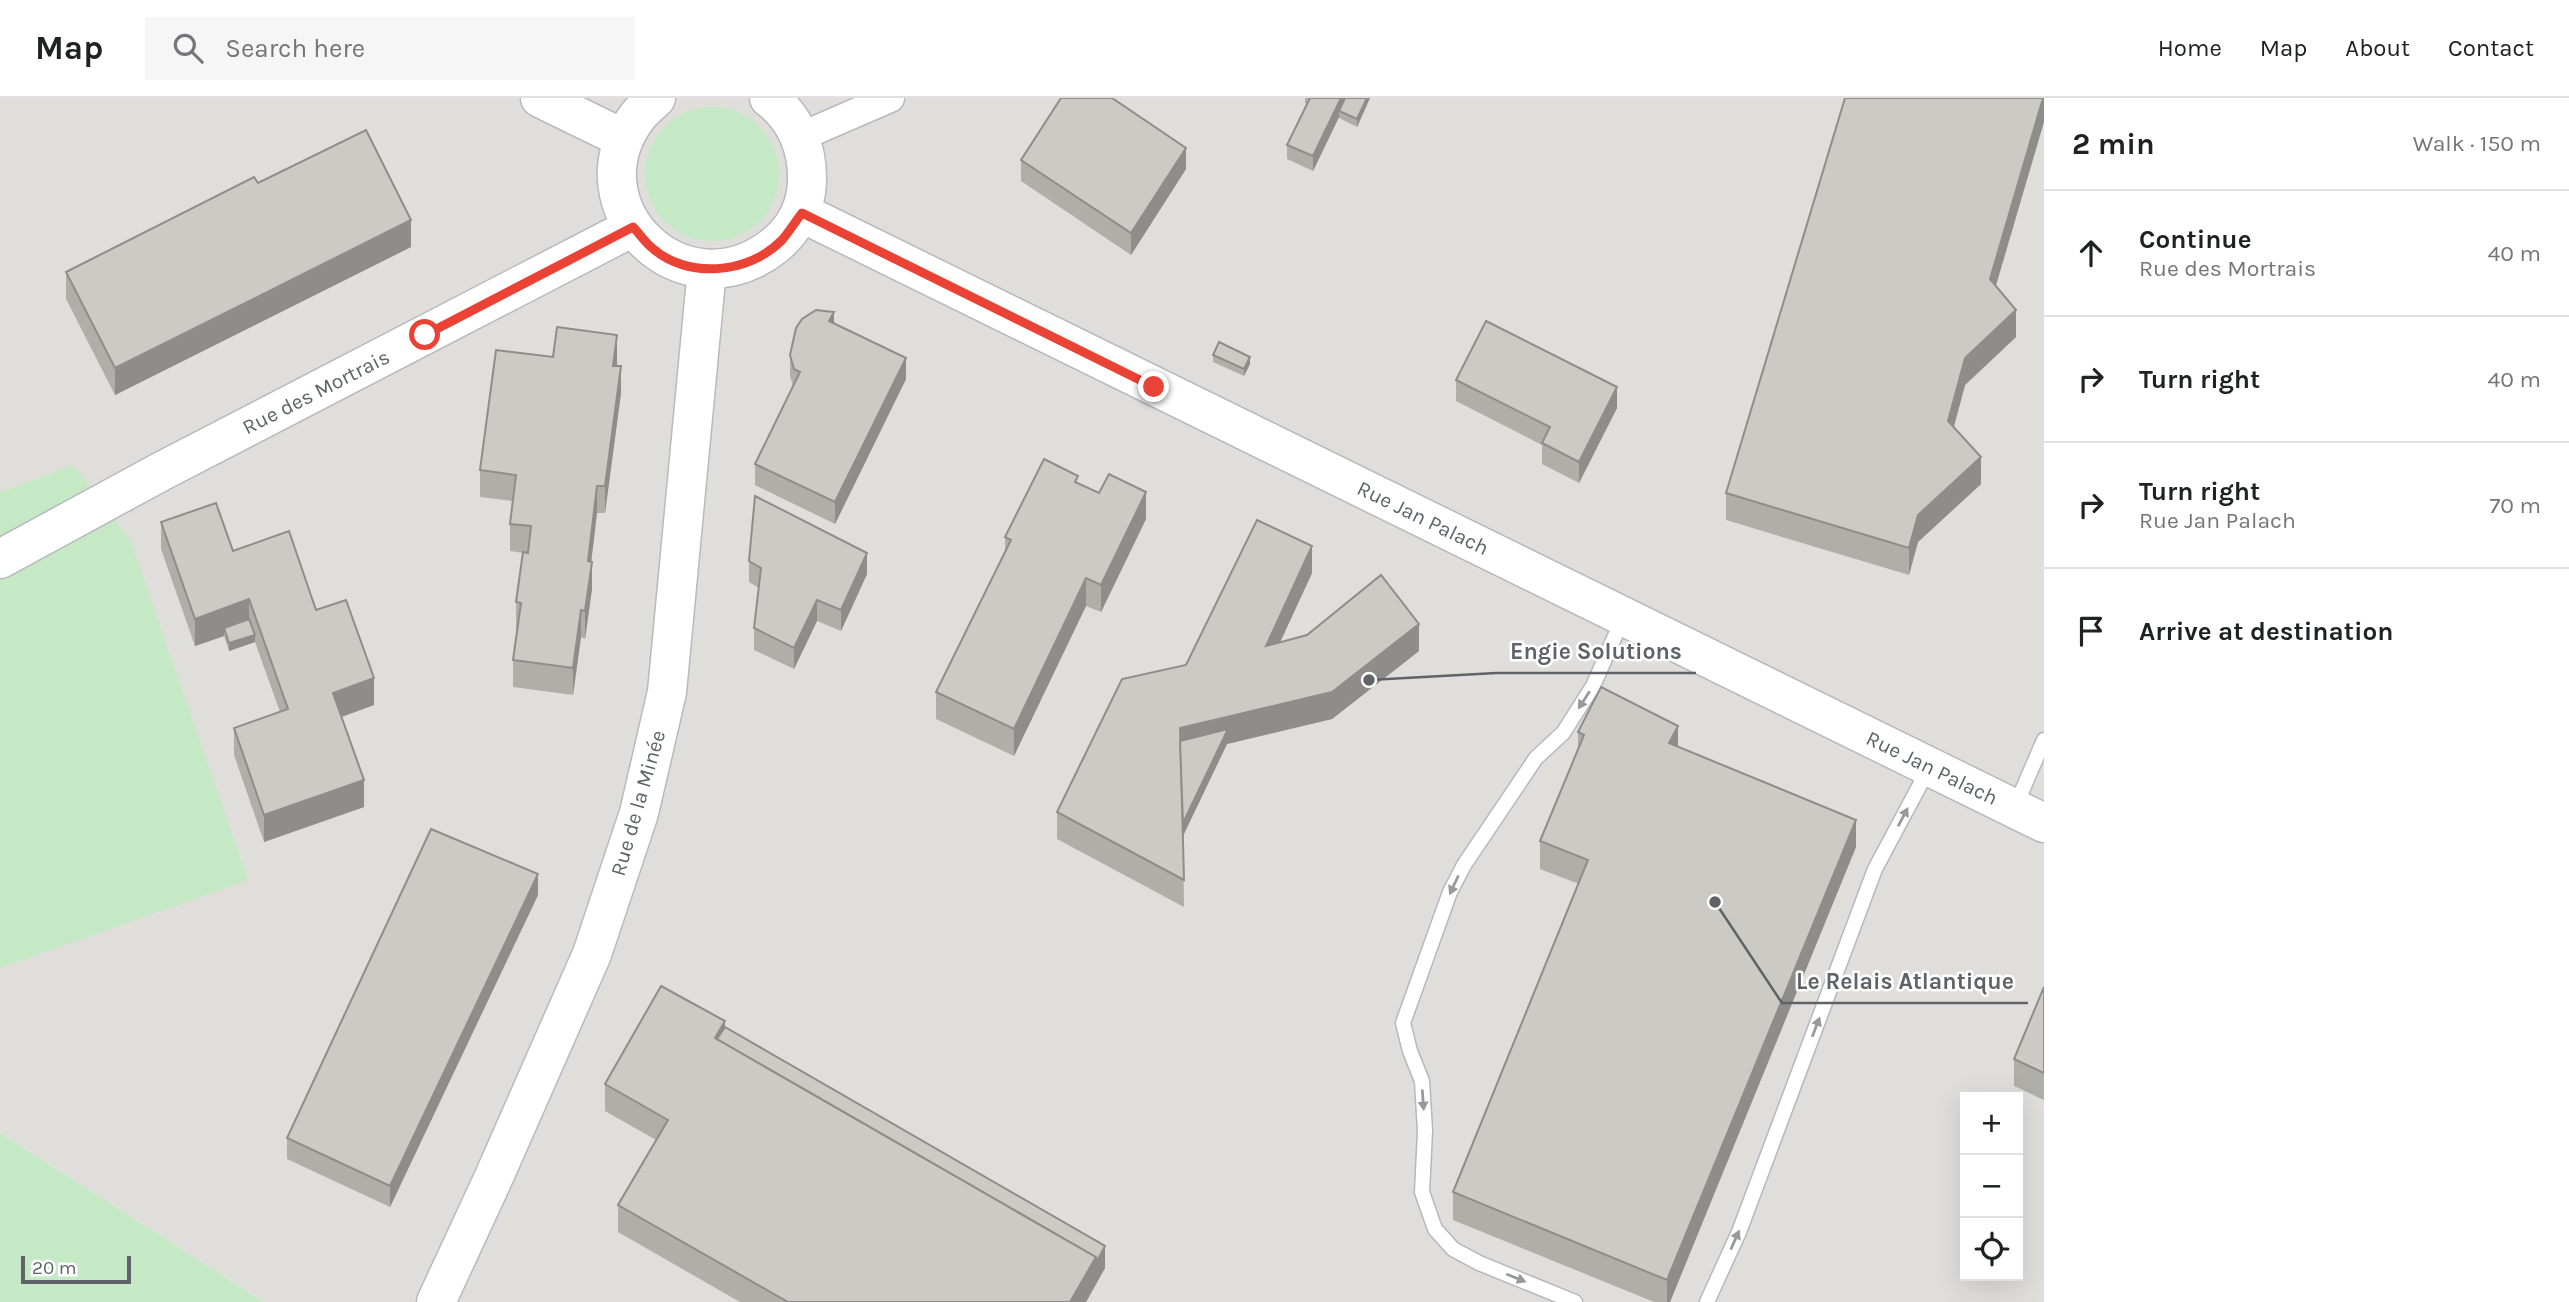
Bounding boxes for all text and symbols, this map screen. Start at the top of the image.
search box [145,17,635,80]
text: Map [35,29,103,67]
icon: search [169,29,207,67]
text: Search here [225,33,365,64]
text: Home [2158,34,2222,62]
text: Map [2260,34,2307,62]
text: About [2345,34,2410,62]
text: Contact [2448,34,2534,62]
text: 2 min [2072,126,2155,162]
text: Walk · 150 m [2413,130,2541,157]
text: Continue [2139,224,2251,255]
icon: ahead [2072,234,2110,272]
text: 40 m [2488,240,2541,267]
text: Rue des Mortrais [2139,255,2316,282]
route start [409,319,440,350]
street label: Rue des Mortrais [238,345,394,439]
icon: right [2072,360,2110,398]
text: Turn right [2139,364,2260,395]
text: 40 m [2488,366,2541,393]
route end [1138,371,1169,402]
street label: Rue Jan Palach [1353,476,1493,560]
text: Turn right [2139,476,2260,507]
icon: right [2072,486,2110,524]
text: 70 m [2490,492,2541,519]
text: Rue Jan Palach [2139,507,2296,534]
icon: arrive [2072,612,2110,650]
text: Arrive at destination [2139,616,2393,647]
callout: Engie Solutions [1496,629,1696,673]
text: Engie Solutions [1510,638,1682,665]
one-way arrow [1578,691,1591,710]
street label: Rue Jan Palach [1862,726,2002,810]
street label: Rue de la Minée [606,727,670,879]
one-way arrow [1897,808,1909,827]
one-way arrow [1448,875,1460,895]
callout: Le Relais Atlantique [1782,959,2028,1003]
text: Le Relais Atlantique [1796,968,2014,995]
one-way arrow [1810,1016,1821,1037]
one-way arrow [1418,1090,1429,1112]
map controls [1960,1092,2023,1281]
button: + [1960,1092,2023,1155]
button: − [1960,1155,2023,1218]
button: locate [1960,1218,2023,1281]
one-way arrow [1729,1230,1741,1250]
scale bar [21,1253,131,1285]
text: 20 m [32,1257,77,1279]
one-way arrow [1505,1273,1526,1284]

